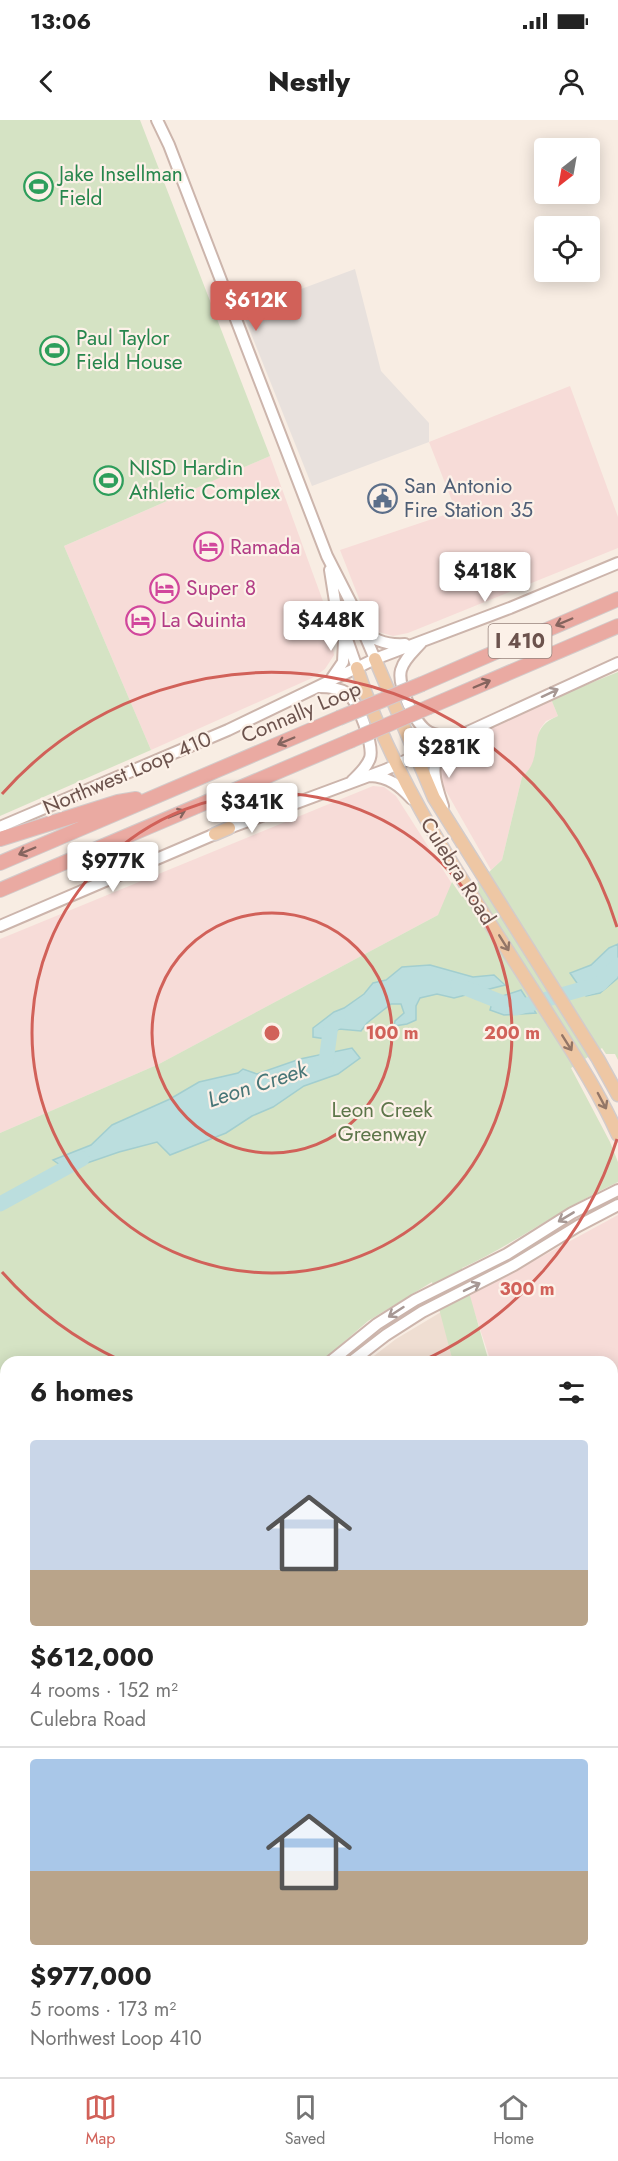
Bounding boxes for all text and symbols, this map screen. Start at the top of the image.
text: 13:06 [30,5,91,37]
text: Nestly [268,62,350,101]
icon: back [30,65,63,98]
icon: person [555,65,588,98]
north arrow [534,138,600,204]
map controls [534,138,600,282]
place label: Jake Insellman Field [56,159,183,213]
sports icon: Jake Insellman Field [22,170,54,202]
button: locate [534,216,600,282]
pin: $612K [214,281,298,332]
text: $612K [224,286,288,315]
place label: Paul Taylor Field House [76,323,183,377]
sports icon: Paul Taylor Field House [39,334,71,366]
place label: NISD Hardin Athletic Complex [129,453,280,507]
sports icon: NISD Hardin Athletic Complex [92,464,124,496]
place label: San Antonio Fire Station 35 [404,471,533,525]
public building icon: San Antonio Fire Station 35 [367,482,399,514]
hotel icon: Ramada [193,531,225,563]
place label: Ramada [230,532,300,562]
pin: $418K [443,552,527,603]
text: $418K [453,557,517,586]
hotel icon: Super 8 [149,572,181,604]
place label: Super 8 [186,573,256,603]
pin: $448K [289,601,373,652]
hotel icon: La Quinta [124,604,156,636]
place label: La Quinta [161,605,246,635]
text: $448K [298,606,364,635]
one-way arrow [556,617,574,628]
road number: I 410 [488,624,552,658]
street label: Connally Loop [236,673,366,751]
one-way arrow [473,678,491,689]
one-way arrow [540,687,558,698]
street label: Northwest Loop 410 [38,724,216,822]
pin: $281K [407,728,491,779]
text: $281K [418,733,480,762]
one-way arrow [277,736,295,747]
pin: $341K [210,783,294,834]
text: $341K [221,788,283,817]
one-way arrow [168,808,186,819]
street label: Culebra Road [413,811,503,931]
pin: $977K [71,842,155,893]
one-way arrow [19,846,37,857]
text: $977K [81,847,145,876]
one-way arrow [498,934,510,951]
text: 100 m [365,1020,419,1046]
text: 200 m [484,1020,540,1046]
centre of rings [262,1023,282,1043]
one-way arrow [561,1035,573,1051]
water label: Leon Creek [203,1052,313,1115]
one-way arrow [596,1092,608,1109]
park label: Leon Creek Greenway [331,1095,433,1149]
one-way arrow [558,1211,575,1223]
text: 300 m [499,1276,555,1302]
one-way arrow [462,1280,480,1292]
one-way arrow [388,1306,405,1318]
text: 6 homes [30,1373,133,1411]
icon: filters [555,1376,588,1409]
icon: home [255,1479,363,1587]
text: $612,000 [30,1638,154,1676]
text: 4 rooms · 152 m² [30,1676,178,1705]
text: Culebra Road [30,1705,146,1734]
icon: home [255,1798,363,1906]
text: $977,000 [30,1957,152,1995]
text: 5 rooms · 173 m² [30,1995,176,2024]
text: Northwest Loop 410 [30,2024,202,2053]
tab: Map [84,2091,117,2150]
tab: Saved [285,2091,325,2150]
tab: Home [493,2091,534,2150]

